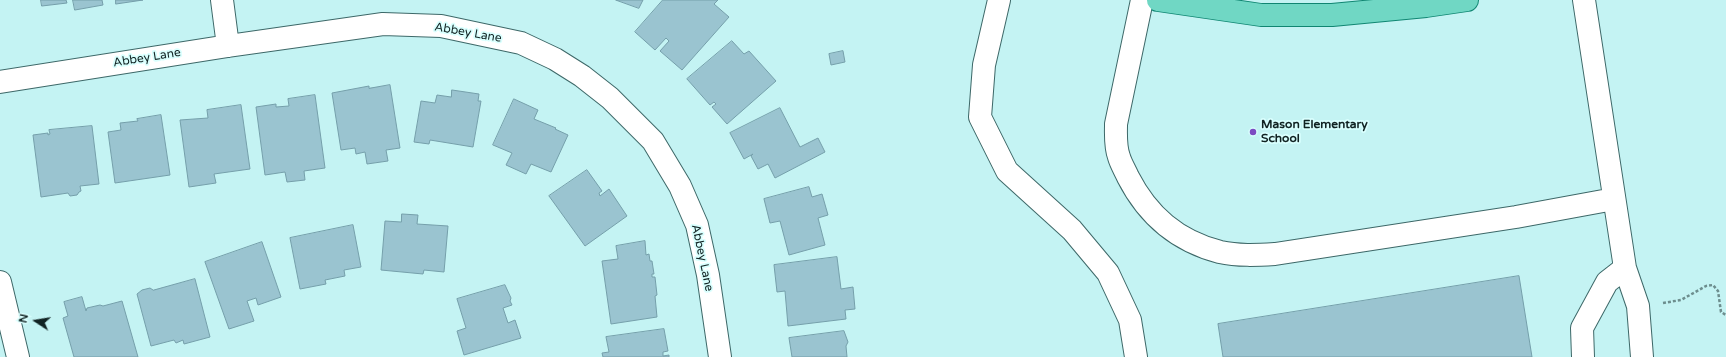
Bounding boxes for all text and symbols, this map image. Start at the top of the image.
street label: Abbey Lane [433,20,503,46]
street label: Abbey Lane [112,46,182,70]
place label: Mason Elementary School [1261,118,1368,146]
marker: Mason Elementary School [1248,127,1258,137]
street label: Abbey Lane [688,223,716,293]
north arrow [16,301,56,341]
text: N [16,313,31,324]

